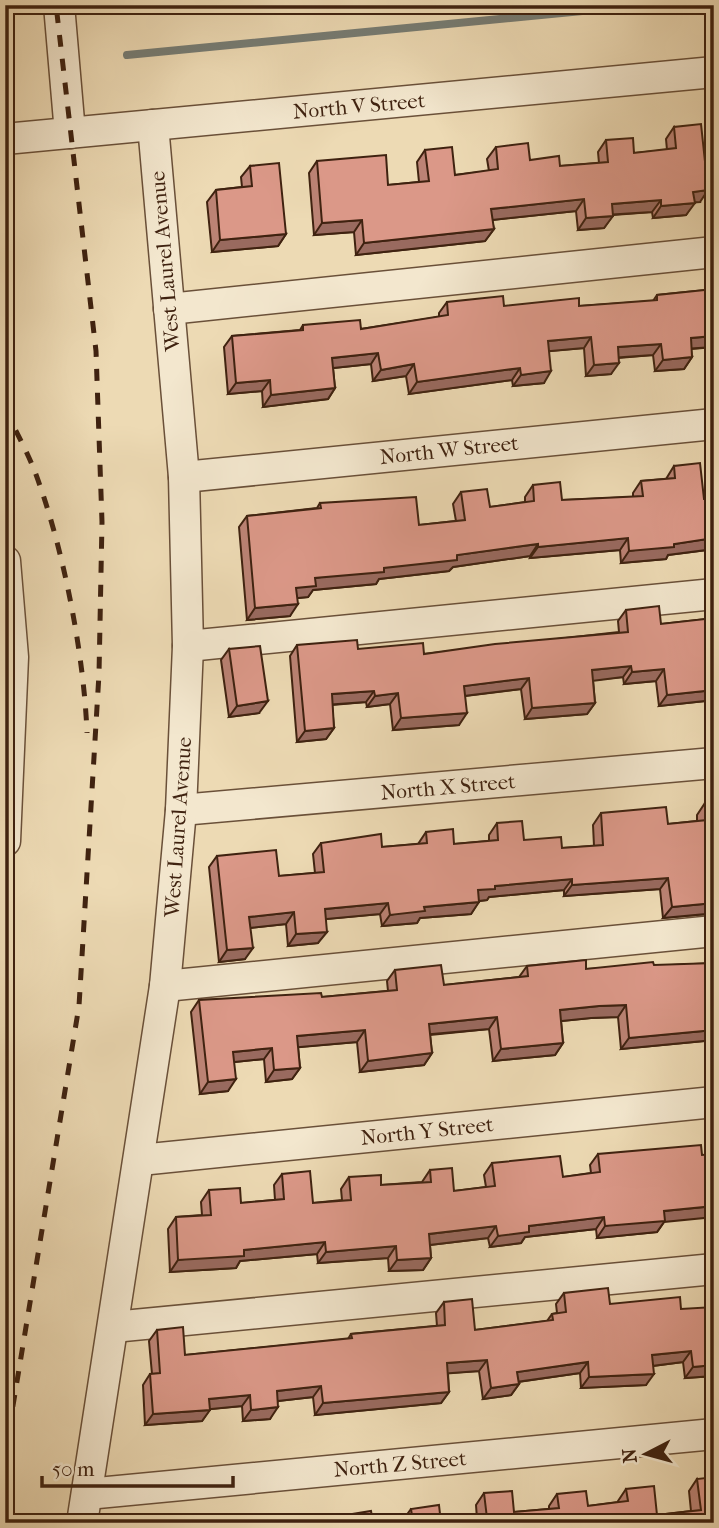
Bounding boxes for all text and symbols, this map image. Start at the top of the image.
street label: North V Street [292,88,427,124]
street label: West Laurel Avenue [145,170,185,353]
street label: North W Street [378,431,520,469]
street label: West Laurel Avenue [160,736,196,919]
street label: North X Street [380,769,517,805]
street label: North Y Street [360,1112,495,1150]
north arrow [610,1420,680,1490]
scale bar [42,1444,233,1488]
street label: North Z Street [333,1446,468,1482]
text: N [618,1447,642,1464]
text: 50 m [52,1457,95,1481]

